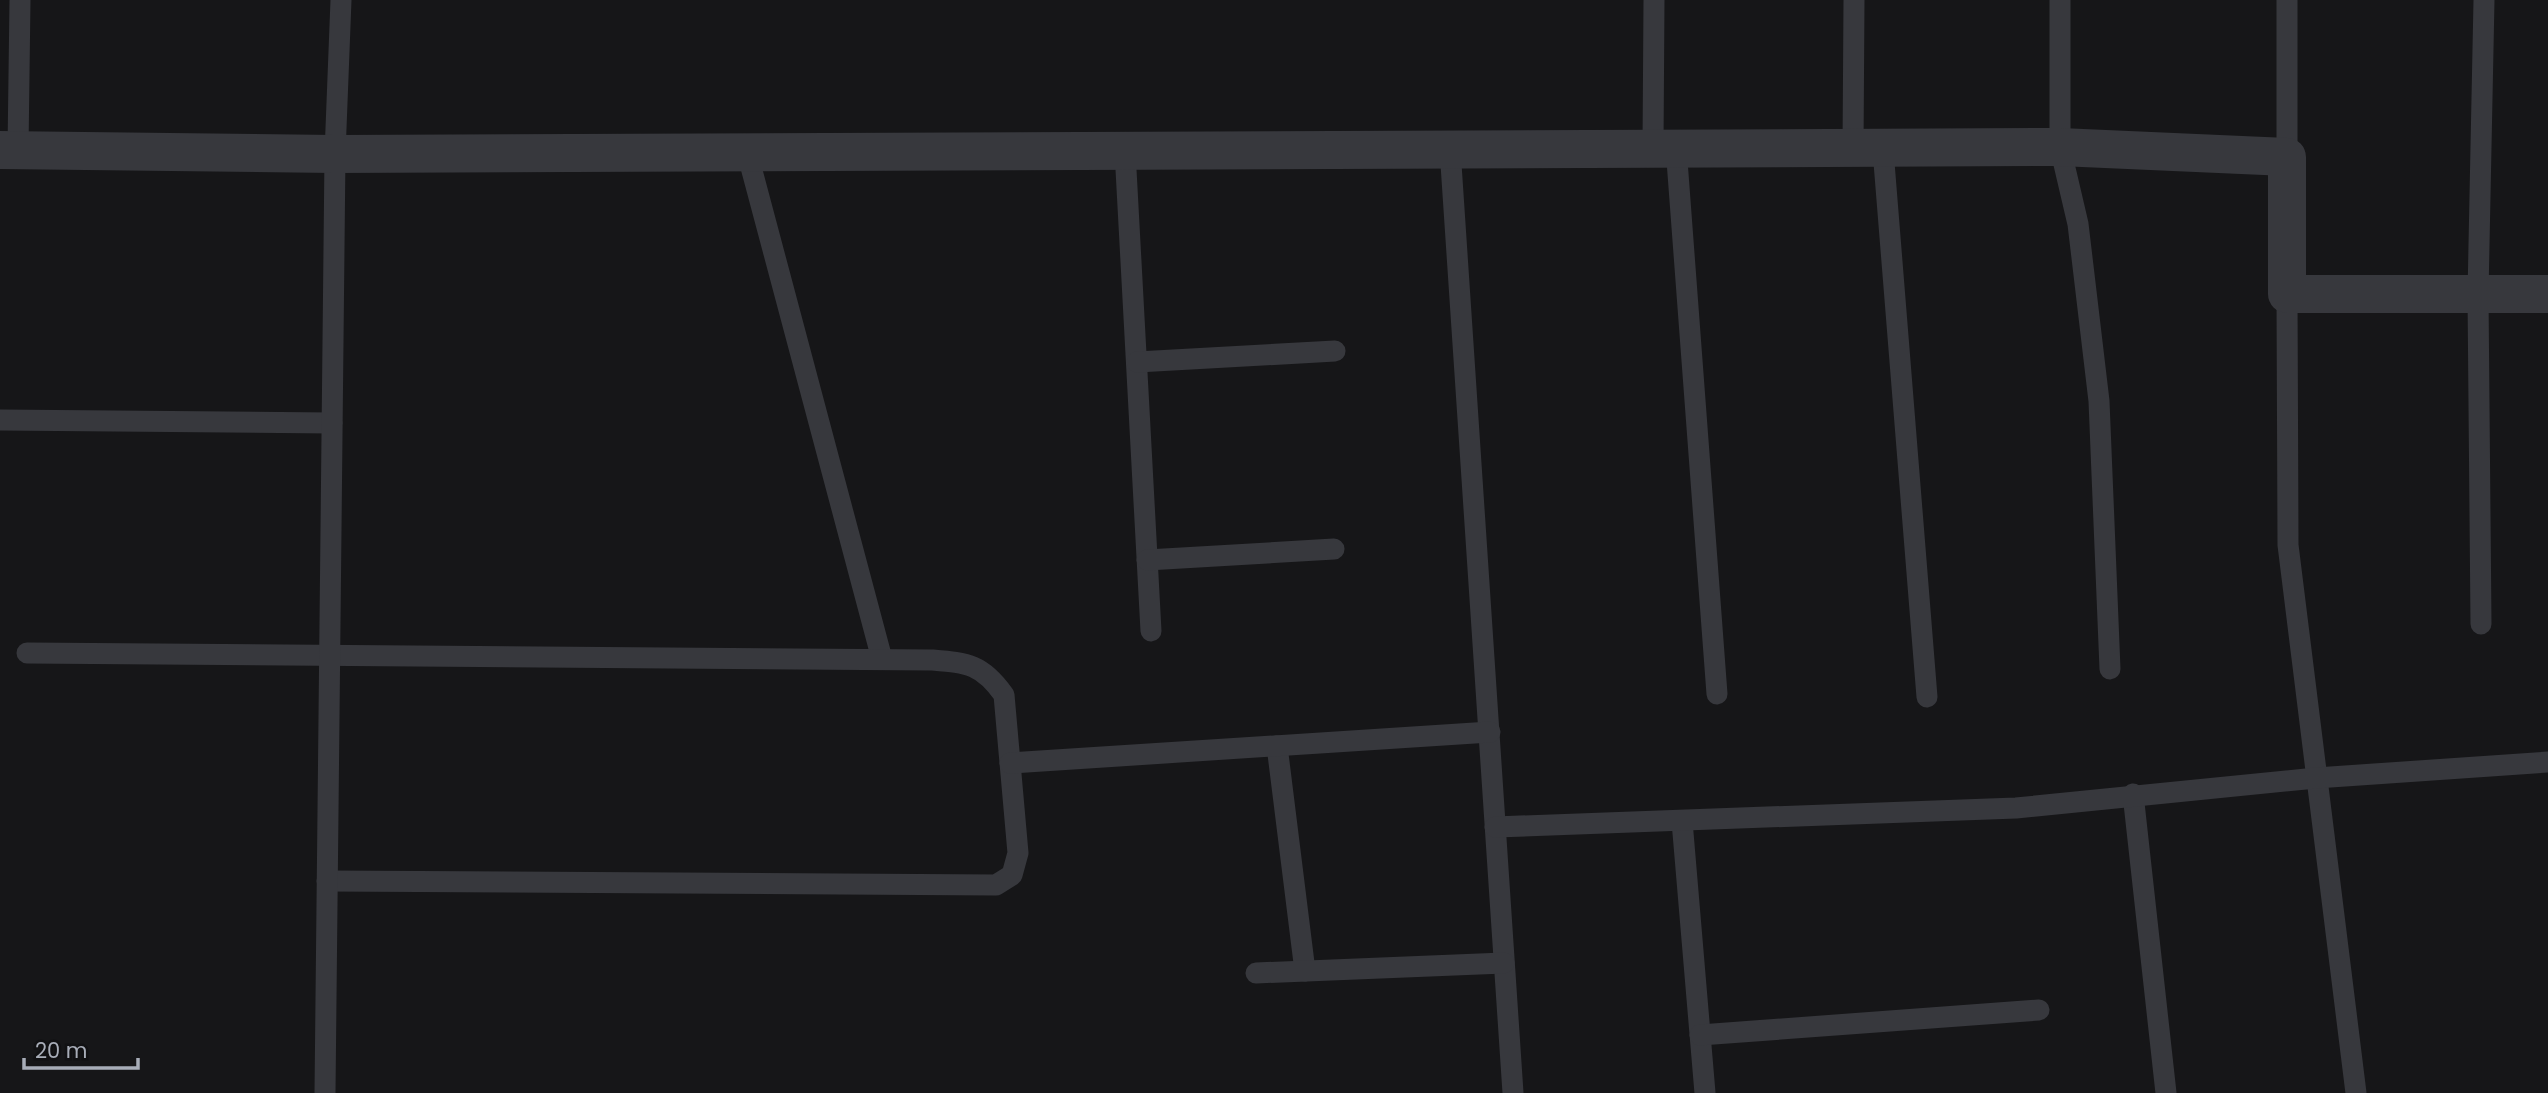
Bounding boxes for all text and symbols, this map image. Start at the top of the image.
scale bar [24,1026,138,1070]
text: 20 m [35,1036,88,1065]

